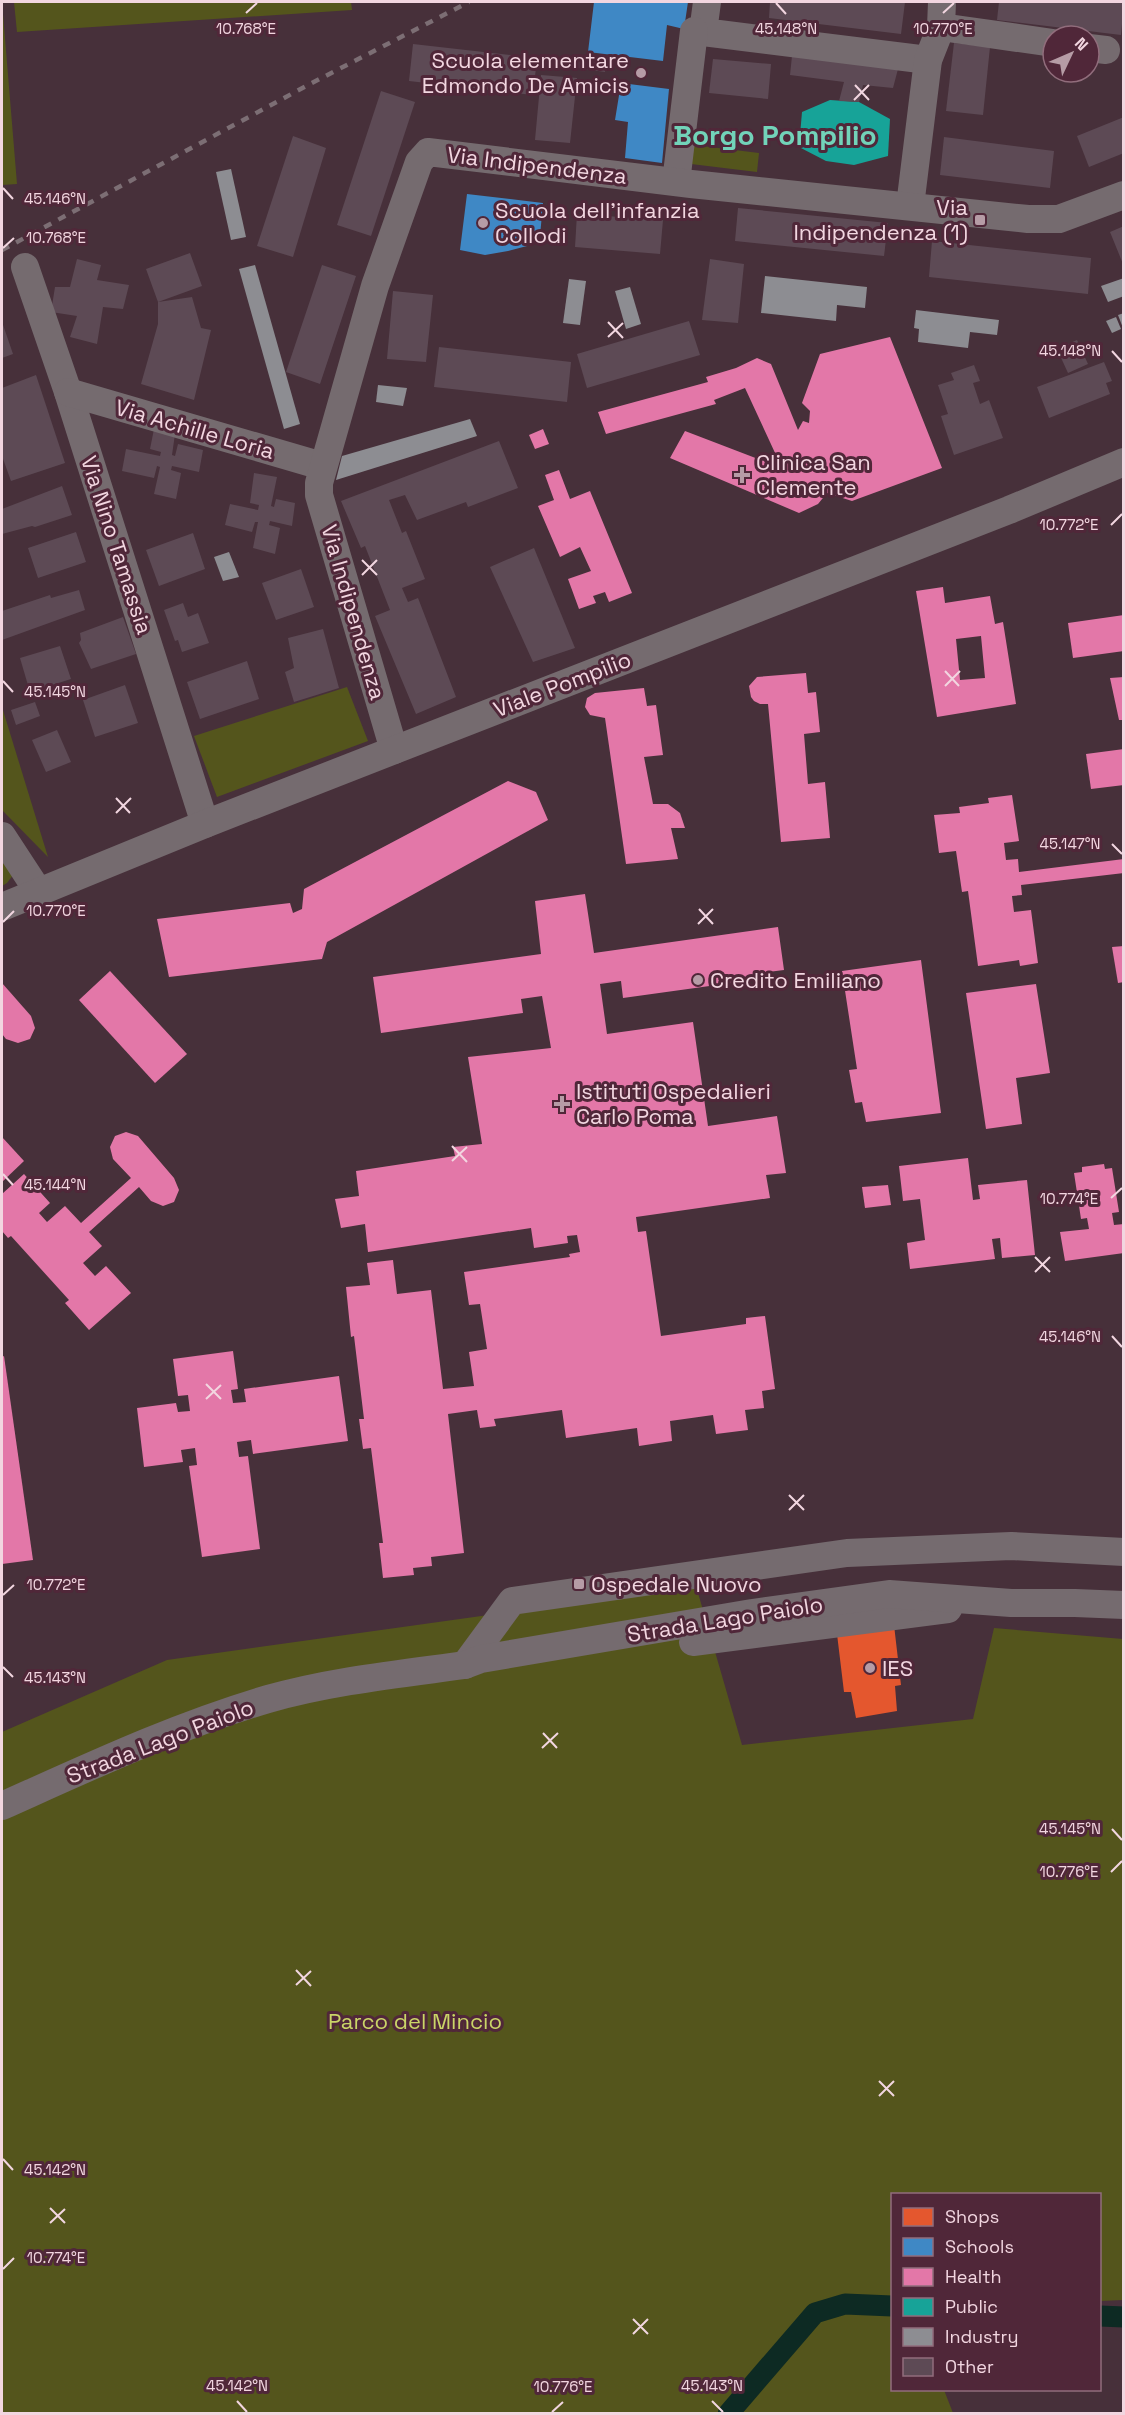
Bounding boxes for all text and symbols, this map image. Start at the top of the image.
text: 10.768°E [216,19,276,38]
text: 45.148°N [755,19,817,38]
text: 10.770°E [913,19,973,38]
north arrow [1041,24,1101,84]
text: N [1070,33,1093,55]
place label: Scuola elementare Edmondo De Amicis [422,46,629,99]
marker: Scuola elementare Edmondo De Amicis [634,66,648,80]
district label: Borgo Pompilio [673,117,877,153]
street label: Via Indipendenza [445,140,629,190]
text: 45.146°N [24,189,86,208]
place label: Via Indipendenza (1) [793,193,968,246]
place label: Scuola dell'infanzia Collodi [495,196,700,249]
marker: Via Indipendenza (1) [973,213,987,227]
marker: Scuola dell'infanzia Collodi [476,216,490,230]
text: 10.768°E [26,228,86,247]
text: 45.148°N [1039,341,1101,360]
street label: Via Achille Loria [112,393,278,465]
place label: Clinica San Clemente [756,448,871,501]
street label: Via Nino Tamassia [75,452,159,638]
marker: Clinica San Clemente [733,466,751,484]
text: 10.772°E [1040,515,1098,534]
street label: Via Indipendenza [316,521,393,703]
street label: Viale Pompilio [489,645,635,723]
text: 45.145°N [24,682,86,701]
text: 45.147°N [1040,834,1100,853]
text: 10.770°E [26,901,86,920]
place label: Credito Emiliano [710,966,881,994]
marker: Credito Emiliano [691,973,705,987]
place label: Istituti Ospedalieri Carlo Poma [576,1077,771,1130]
marker: Istituti Ospedalieri Carlo Poma [553,1095,571,1113]
text: 45.144°N [24,1175,86,1194]
text: 10.774°E [1040,1189,1098,1208]
text: 45.146°N [1039,1327,1101,1346]
place label: Ospedale Nuovo [591,1570,762,1598]
text: 10.772°E [27,1575,85,1594]
marker: Ospedale Nuovo [572,1577,586,1591]
street label: Strada Lago Paiolo [625,1590,825,1648]
place label: IES [882,1654,913,1682]
marker: IES [863,1661,877,1675]
text: 45.143°N [24,1668,86,1687]
street label: Strada Lago Paiolo [63,1693,257,1789]
text: 45.145°N [1039,1819,1101,1838]
text: 10.776°E [1039,1862,1099,1881]
park label: Parco del Mincio [328,2007,502,2035]
text: 45.142°N [24,2160,86,2179]
legend [891,2193,1101,2391]
text: Shops [945,2205,999,2228]
text: Schools [945,2235,1014,2258]
text: 10.774°E [27,2248,85,2267]
text: Health [945,2265,1002,2288]
text: Public [945,2295,998,2318]
text: Industry [945,2325,1018,2348]
text: Other [945,2355,994,2378]
text: 45.142°N [206,2376,268,2395]
text: 45.143°N [681,2376,743,2395]
text: 10.776°E [533,2377,593,2396]

